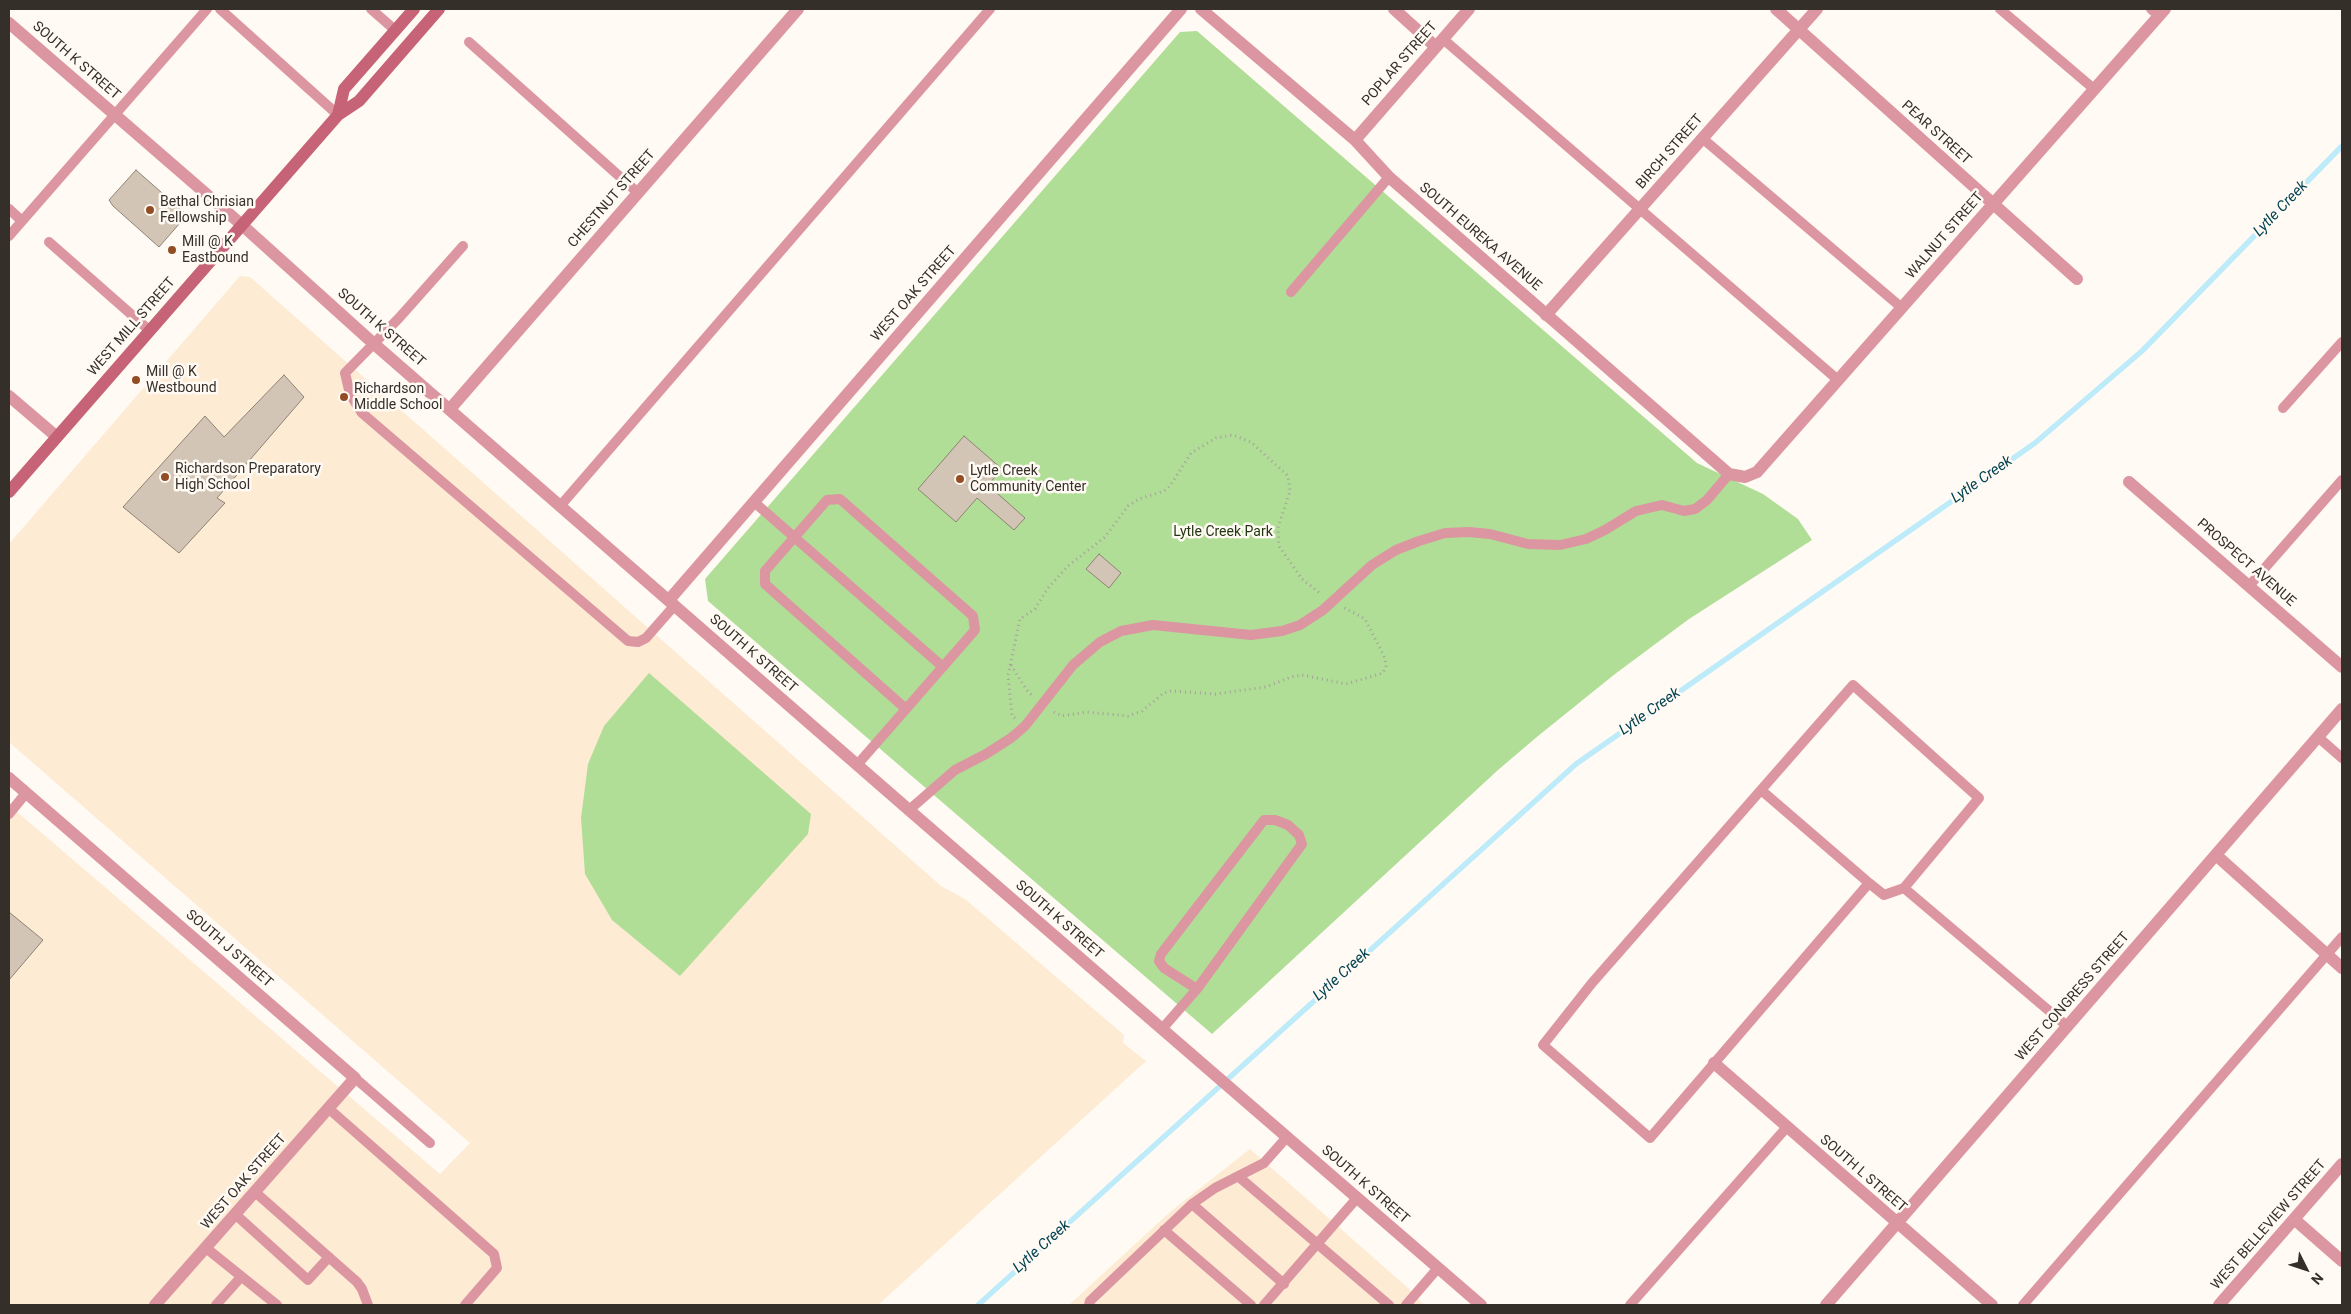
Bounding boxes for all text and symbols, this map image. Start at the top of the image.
street label: SOUTH K STREET [29,18,123,104]
street label: POPLAR STREET [1359,19,1441,109]
street label: PEAR STREET [1898,97,1974,169]
street label: BIRCH STREET [1633,111,1707,193]
street label: CHESTNUT STREET [565,147,659,251]
water label: Lytle Creek [2250,177,2312,241]
street label: SOUTH EUREKA AVENUE [1416,179,1544,295]
street label: WALNUT STREET [1903,189,1987,283]
place label: Bethal Chrisian Fellowship [160,194,254,226]
marker: Bethal Chrisian Fellowship [144,204,156,216]
place label: Mill @ K Eastbound [182,234,249,266]
street label: WEST OAK STREET [868,243,960,345]
marker: Mill @ K Eastbound [166,244,178,256]
street label: WEST MILL STREET [85,274,179,380]
street label: SOUTH K STREET [334,285,428,371]
place label: Mill @ K Westbound [146,364,217,397]
marker: Mill @ K Westbound [130,374,142,386]
place label: Richardson Middle School [354,381,442,414]
marker: Richardson Middle School [338,391,350,403]
water label: Lytle Creek [1948,452,2016,508]
place label: Richardson Preparatory High School [175,461,321,494]
place label: Lytle Creek Community Center [970,463,1086,496]
marker: Richardson Preparatory High School [159,471,171,483]
marker: Lytle Creek Community Center [954,473,966,485]
street label: PROSPECT AVENUE [2193,516,2299,610]
park label: Lytle Creek Park [1173,524,1273,540]
street label: SOUTH K STREET [706,611,800,697]
water label: Lytle Creek [1616,684,1684,740]
street label: SOUTH K STREET [1012,877,1106,963]
street label: SOUTH J STREET [182,907,276,991]
street label: WEST CONGRESS STREET [2012,929,2134,1065]
water label: Lytle Creek [1310,945,1374,1005]
street label: WEST OAK STREET [198,1131,290,1233]
street label: SOUTH L STREET [1816,1132,1910,1216]
street label: SOUTH K STREET [1318,1142,1412,1228]
street label: WEST BELLEVIEW STREET [2208,1157,2330,1293]
water label: Lytle Creek [1010,1217,1074,1277]
north arrow [2281,1244,2331,1294]
text: N [2308,1270,2327,1288]

